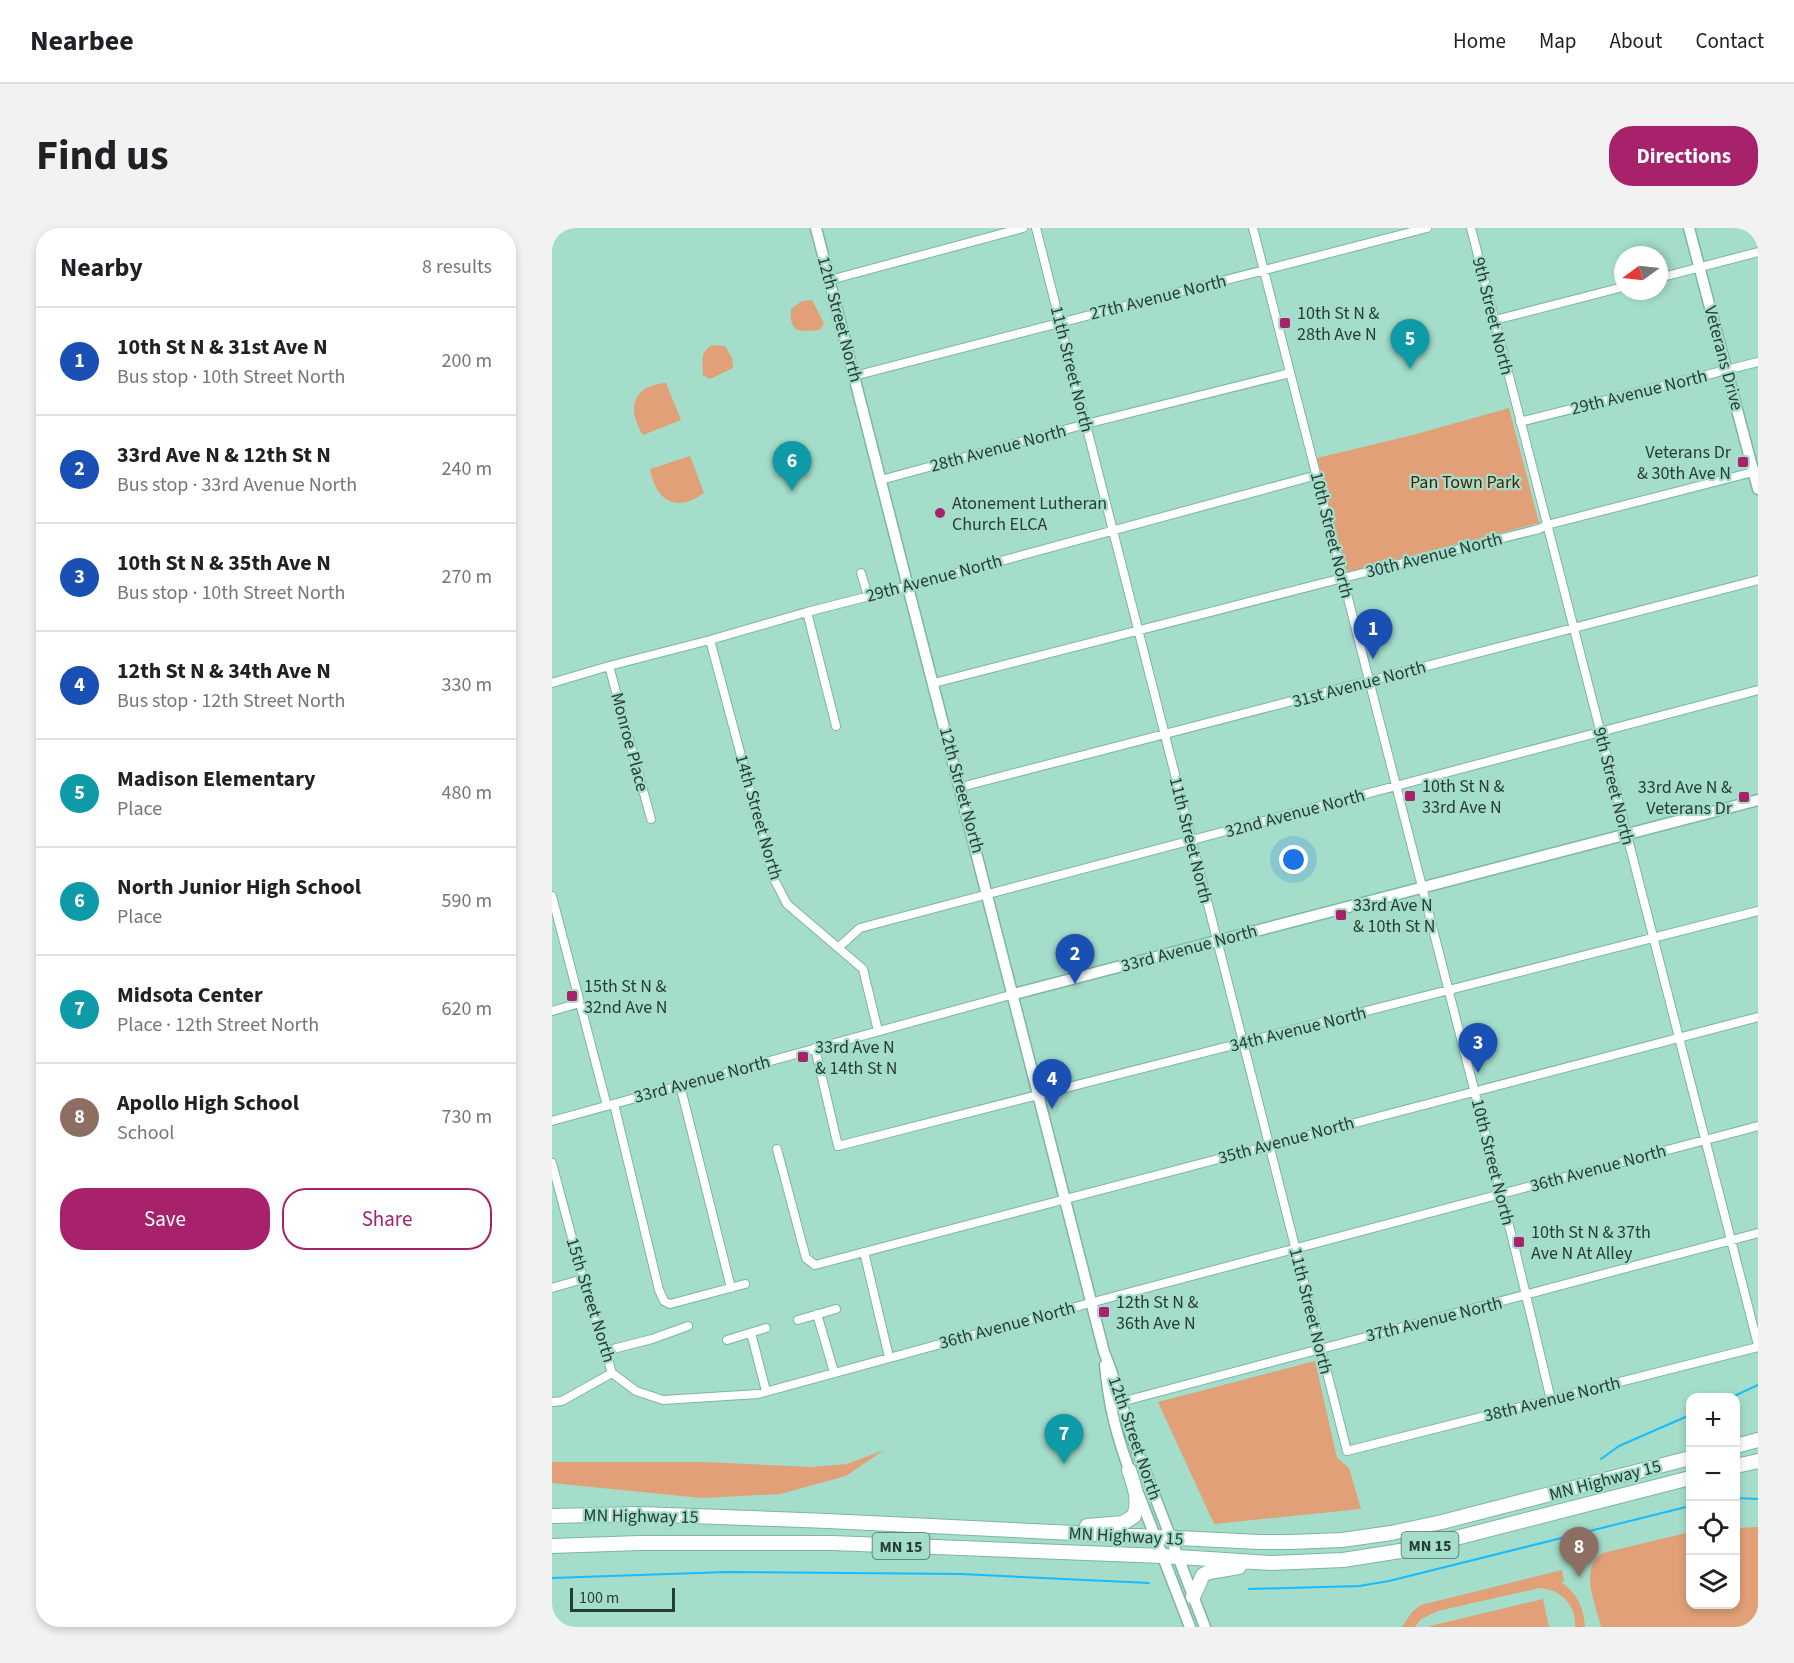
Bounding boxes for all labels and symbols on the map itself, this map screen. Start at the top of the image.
north arrow [1614,246,1668,300]
street label: 12th Street North [811,253,868,385]
street label: 9th Street North [1466,255,1519,378]
street label: 27th Avenue North [1087,268,1229,327]
place label: 10th St N & 28th Ave N [1297,301,1379,347]
street label: 11th Street North [1044,303,1099,435]
street label: Veterans Drive [1698,303,1750,413]
marker: 10th St N & 28th Ave N [1278,316,1292,330]
pin: 5 [1390,320,1430,369]
street label: 29th Avenue North [1568,363,1710,422]
street label: 28th Avenue North [927,418,1069,479]
place label: Veterans Dr & 30th Ave N [1637,440,1732,486]
pin: 6 [772,442,812,491]
marker: Veterans Dr & 30th Ave N [1736,455,1750,469]
street label: 10th Street North [1304,469,1359,601]
park label: Pan Town Park [1410,470,1520,495]
place label: Atonement Lutheran Church ELCA [952,491,1107,537]
marker: Atonement Lutheran Church ELCA [933,506,947,520]
street label: 30th Avenue North [1363,526,1505,585]
street label: 29th Avenue North [863,548,1005,609]
pin: 1 [1354,610,1392,659]
street label: 31st Avenue North [1290,655,1429,714]
street label: Monroe Place [604,690,655,795]
street label: 12th Street North [933,724,990,856]
street label: 9th Street North [1587,725,1640,848]
street label: 14th Street North [729,751,788,883]
street label: 11th Street North [1163,774,1218,906]
place label: 10th St N & 33rd Ave N [1422,774,1504,820]
place label: 33rd Ave N & Veterans Dr [1638,775,1733,821]
street label: 32nd Avenue North [1222,783,1368,844]
marker: 10th St N & 33rd Ave N [1403,789,1417,803]
marker: 33rd Ave N & Veterans Dr [1737,790,1751,804]
your location [1279,845,1308,874]
place label: 33rd Ave N & 10th St N [1353,893,1435,939]
marker: 33rd Ave N & 10th St N [1334,908,1348,922]
street label: 33rd Avenue North [1118,918,1260,979]
pin: 2 [1056,934,1094,984]
place label: 15th St N & 32nd Ave N [584,974,667,1020]
marker: 15th St N & 32nd Ave N [565,989,579,1003]
street label: 34th Avenue North [1227,1000,1369,1059]
pin: 3 [1458,1024,1498,1073]
place label: 33rd Ave N & 14th St N [815,1035,897,1081]
street label: 33rd Avenue North [631,1049,773,1110]
marker: 33rd Ave N & 14th St N [796,1050,810,1064]
pin: 4 [1032,1060,1072,1109]
street label: 10th Street North [1465,1096,1520,1228]
street label: 35th Avenue North [1215,1110,1357,1171]
street label: 36th Avenue North [1527,1138,1669,1199]
place label: 10th St N & 37th Ave N At Alley [1531,1220,1651,1266]
street label: 15th Street North [560,1235,621,1366]
marker: 10th St N & 37th Ave N At Alley [1512,1235,1526,1249]
street label: 11th Street North [1283,1245,1338,1377]
place label: 12th St N & 36th Ave N [1116,1290,1198,1336]
street label: 37th Avenue North [1363,1290,1505,1349]
street label: 36th Avenue North [936,1295,1078,1356]
marker: 12th St N & 36th Ave N [1097,1305,1111,1319]
street label: 38th Avenue North [1481,1370,1623,1429]
street label: 12th Street North [1102,1373,1167,1503]
pin: 7 [1044,1414,1084,1464]
street label: MN Highway 15 [1546,1454,1664,1507]
street label: MN Highway 15 [583,1503,699,1530]
street label: MN Highway 15 [1068,1521,1184,1552]
pin: 8 [1560,1528,1598,1577]
road number: MN 15 [1402,1532,1458,1558]
road number: MN 15 [872,1533,930,1559]
scale bar [570,1585,675,1612]

